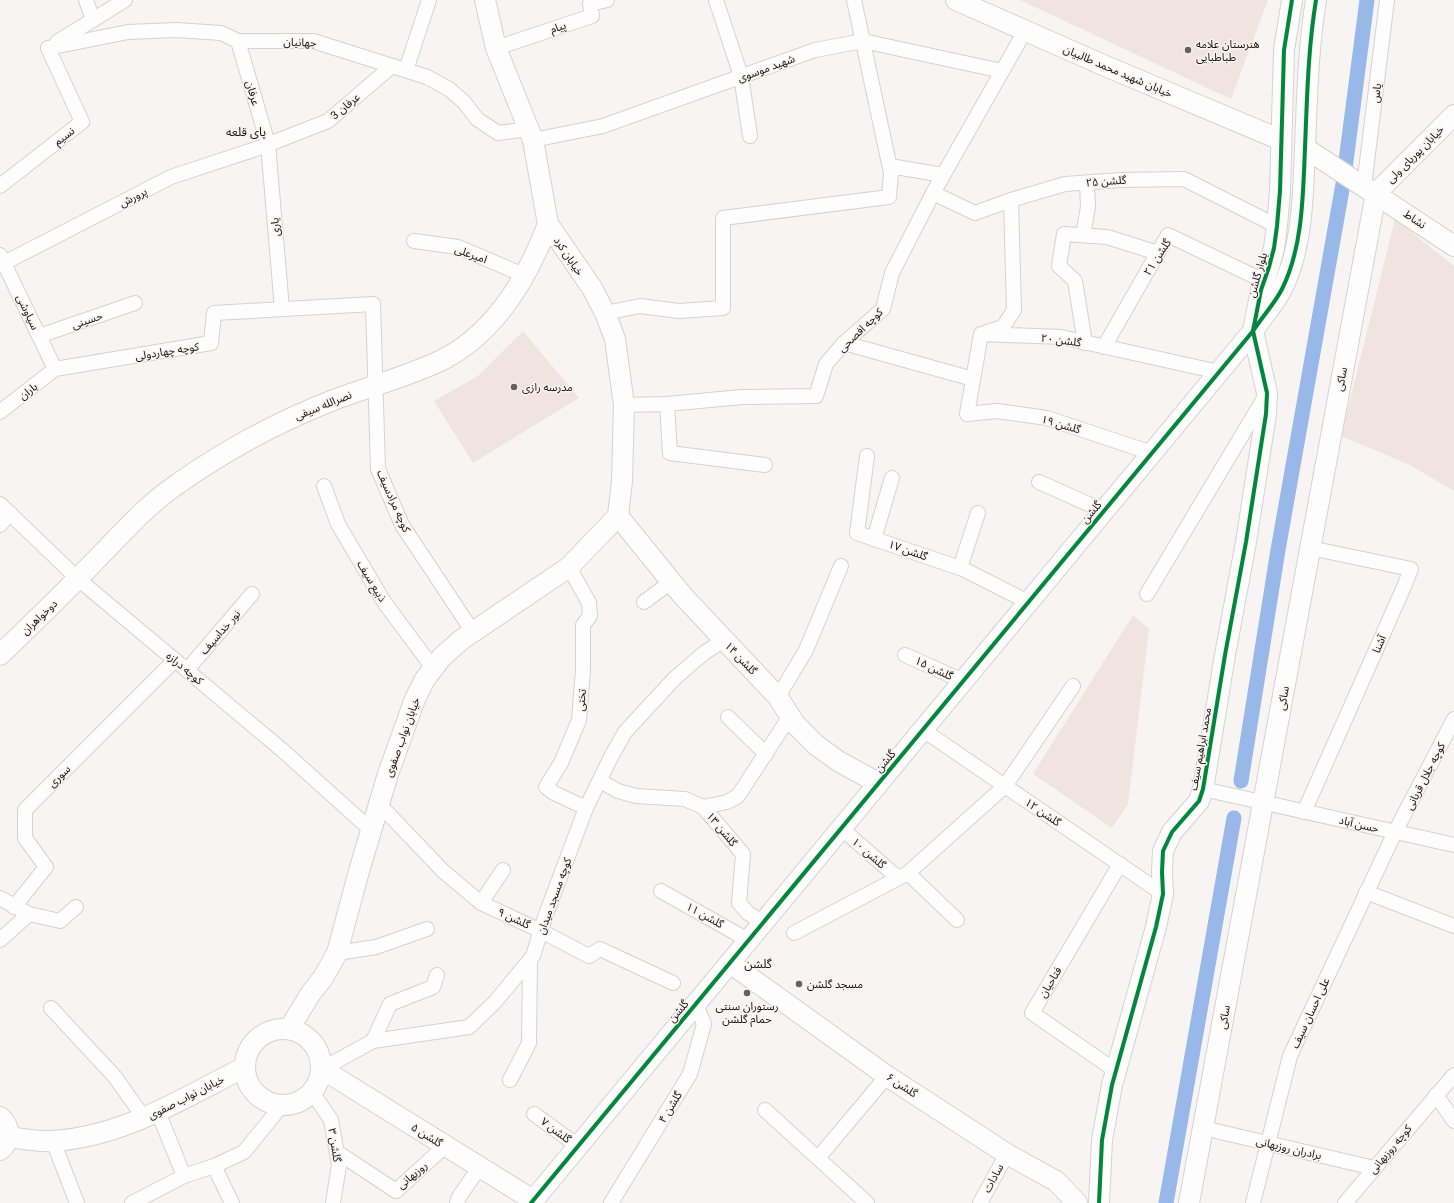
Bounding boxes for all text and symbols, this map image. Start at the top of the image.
street label: پیام [549,19,568,37]
street label: جهانیان [283,35,317,50]
place label: هنرستان علامه طباطبایی [1196,38,1260,64]
street label: خیابان شهید محمد طالبیان [1061,43,1175,101]
marker: هنرستان علامه طباطبایی [1183,45,1193,55]
street label: شهید موسوی [736,52,797,85]
street label: عرفان [243,79,262,107]
street label: یاس [1369,82,1384,104]
street label: عرفان 3 [328,90,363,122]
street label: خیابان پوریای ولی [1384,123,1448,187]
street label: نسیم [51,124,78,150]
district label: پای قلعه [226,125,266,140]
street label: گلشن ۲۵ [1085,174,1127,189]
street label: پرورش [117,185,150,211]
street label: نشاط [1401,207,1428,232]
street label: یاری [268,217,283,237]
street label: خیابان کرد [551,234,587,279]
street label: گلشن ۲۱ [1141,236,1174,278]
street label: امیرعلی [453,243,489,266]
street label: بلوار گلشن [1245,251,1270,299]
street label: سیاوشی [13,292,42,332]
street label: کوچه افصحی [835,305,887,356]
street label: حسینی [70,309,105,332]
street label: گلشن ۲۰ [1040,332,1082,349]
street label: کوچه چهاردولی [134,340,200,364]
street label: ساکی [1333,365,1350,392]
street label: باران [16,380,40,403]
place label: مدرسه رازی [522,381,573,394]
marker: مدرسه رازی [509,382,519,392]
street label: نصرالله سیفی [293,388,354,423]
street label: گلشن ۱۹ [1040,413,1083,436]
street label: کوچه مرادسیف [373,468,413,535]
street label: گلشن [1078,498,1105,526]
street label: گلشن ۱۷ [887,538,930,563]
street label: ذبیع سیف [353,558,389,605]
street label: دوخواهران [19,597,60,638]
street label: نور خداسیف [198,607,243,657]
street label: آشنا [1370,633,1389,655]
street label: گلشن ۱۴ [722,639,760,678]
street label: کوچه درازه [163,649,206,689]
street label: گلشن ۱۵ [913,654,955,683]
street label: ساکی [1275,685,1292,711]
street label: تختی [574,688,589,712]
street label: خیابان نواب صفوی [382,695,423,779]
street label: محمد ابراهیم سیف [1187,706,1216,792]
street label: کوچه جلال قربانی [1403,740,1449,813]
street label: گلشن [872,747,899,775]
street label: سوری [45,762,73,790]
street label: گلشن ۱۲ [1022,796,1064,829]
street label: گلشن ۱۳ [704,810,740,849]
street label: حسن آباد [1338,814,1381,836]
street label: گلشن ۱۰ [849,835,889,872]
street label: کوچه مسجد میدان [535,856,576,937]
street label: گلشن ۱۱ [684,900,726,931]
street label: گلشن ۹ [496,905,532,932]
district label: گلشن [744,957,773,971]
street label: فتاحیان [1036,964,1065,1000]
street label: علی احسان سیف [1288,975,1333,1051]
place label: مسجد گلشن [807,978,863,991]
marker: مسجد گلشن [794,979,804,989]
marker: رستوران سنتی حمام گلشن [742,988,752,998]
street label: گلشن [665,997,692,1025]
place label: رستوران سنتی حمام گلشن [716,1000,778,1027]
street label: ساکی [1216,1004,1233,1030]
street label: گلشن ۶ [884,1071,920,1100]
street label: خیابان نواب صفوی [146,1072,227,1122]
street label: گلشن ۴ [656,1089,685,1125]
street label: گلشن ۷ [538,1115,574,1146]
street label: گلشن ۵ [409,1121,445,1150]
street label: کوچه روزبهانی [1366,1122,1416,1177]
street label: گلشن ۳ [325,1127,344,1163]
street label: برادران روزبهانی [1255,1135,1323,1162]
street label: روزبهانی [395,1159,430,1192]
street label: سادات [981,1161,1007,1195]

